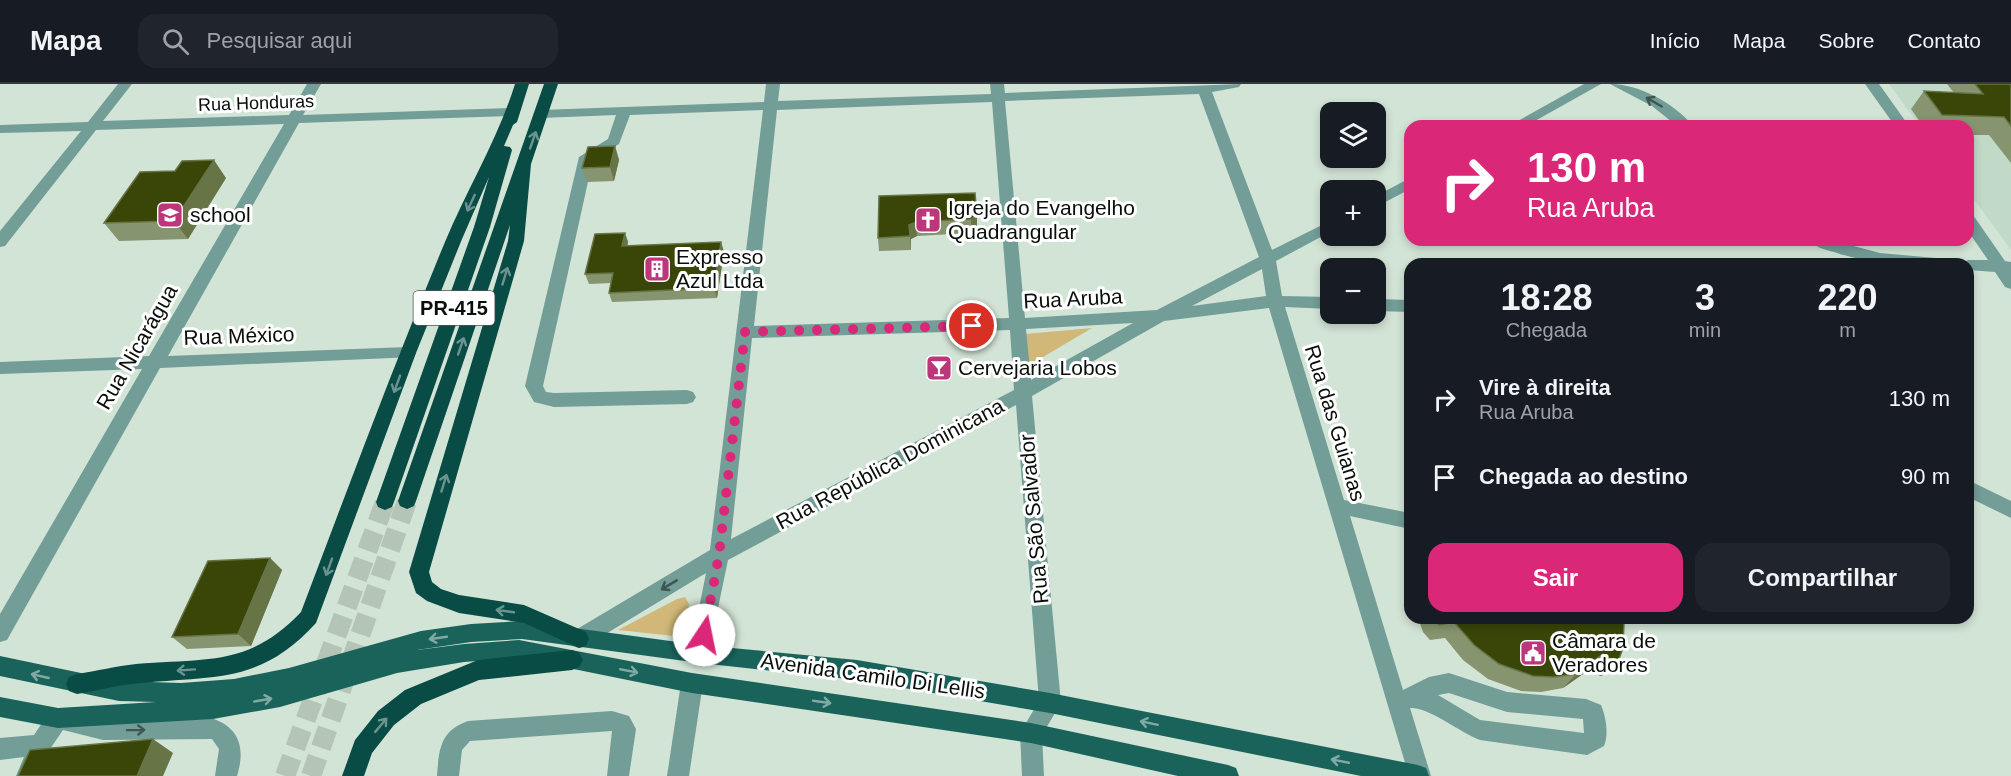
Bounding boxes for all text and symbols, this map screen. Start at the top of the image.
search box [138,14,558,68]
text: Mapa [30,25,102,56]
icon: search [159,25,192,58]
text: Pesquisar aqui [207,28,352,53]
text: Início [1650,29,1700,52]
text: Mapa [1733,29,1785,52]
text: Sobre [1818,29,1874,52]
text: Contato [1907,29,1981,52]
street label: Rua Honduras [198,91,314,115]
one-way arrow [1646,96,1663,108]
map controls [1320,102,1386,324]
button: layers [1320,102,1386,168]
one-way arrow [528,131,539,150]
icon: right [1428,144,1506,222]
text: 130 m [1527,144,1646,191]
button: + [1320,180,1386,246]
text: Rua Aruba [1527,193,1655,223]
one-way arrow [464,194,476,212]
place label: Igreja do Evangelho Quadrangular [948,196,1135,243]
school or university icon: school [155,200,185,230]
place label: school [190,203,251,226]
church icon: Igreja do Evangelho Quadrangular [913,205,943,235]
place label: Expresso Azul Ltda [676,245,764,292]
building icon: Expresso Azul Ltda [642,254,672,284]
button: − [1320,258,1386,324]
one-way arrow [500,267,511,286]
text: 18:28 [1500,277,1592,318]
text: 3 [1695,277,1715,318]
text: 220 [1817,277,1878,318]
street label: Rua Nicarágua [92,280,182,413]
street label: Rua Aruba [1023,284,1123,313]
road number: PR-415 [414,291,494,325]
pin [946,300,997,351]
icon: arrive [955,309,988,342]
text: Chegada [1506,319,1587,341]
text: min [1689,319,1721,341]
text: m [1839,319,1856,341]
street label: Rua México [183,322,295,349]
one-way arrow [456,337,467,356]
street label: Rua das Guianas [1301,342,1370,504]
bar icon: Cervejaria Lobos [924,353,954,383]
place label: Cervejaria Lobos [958,356,1117,379]
one-way arrow [391,374,402,393]
text: Vire à direita [1479,375,1611,400]
icon: right [1428,383,1461,416]
text: 130 m [1889,386,1950,411]
street label: Rua República Dominicana [772,394,1008,533]
text: Rua Aruba [1479,401,1574,423]
street label: Rua São Salvador [1015,433,1052,605]
icon: arrive [1428,461,1461,494]
text: Chegada ao destino [1479,464,1688,489]
text: 90 m [1901,464,1950,489]
one-way arrow [439,474,450,493]
button: Sair [1428,543,1683,612]
button: Compartilhar [1695,543,1950,612]
one-way arrow [323,557,334,576]
one-way arrow [661,579,678,591]
position arrow [672,603,736,667]
one-way arrow [496,605,516,616]
place label: Câmara de Veradores [1552,629,1656,676]
one-way arrow [428,632,448,643]
public building icon: Câmara de Veradores [1518,638,1548,668]
street label: Avenida Camilo Di Lellis [760,648,987,703]
one-way arrow [176,665,196,676]
one-way arrow [619,666,638,677]
one-way arrow [31,669,50,681]
one-way arrow [252,694,272,705]
one-way arrow [811,697,831,708]
one-way arrow [374,717,387,733]
one-way arrow [1139,717,1159,728]
one-way arrow [126,724,146,736]
one-way arrow [1331,755,1350,766]

